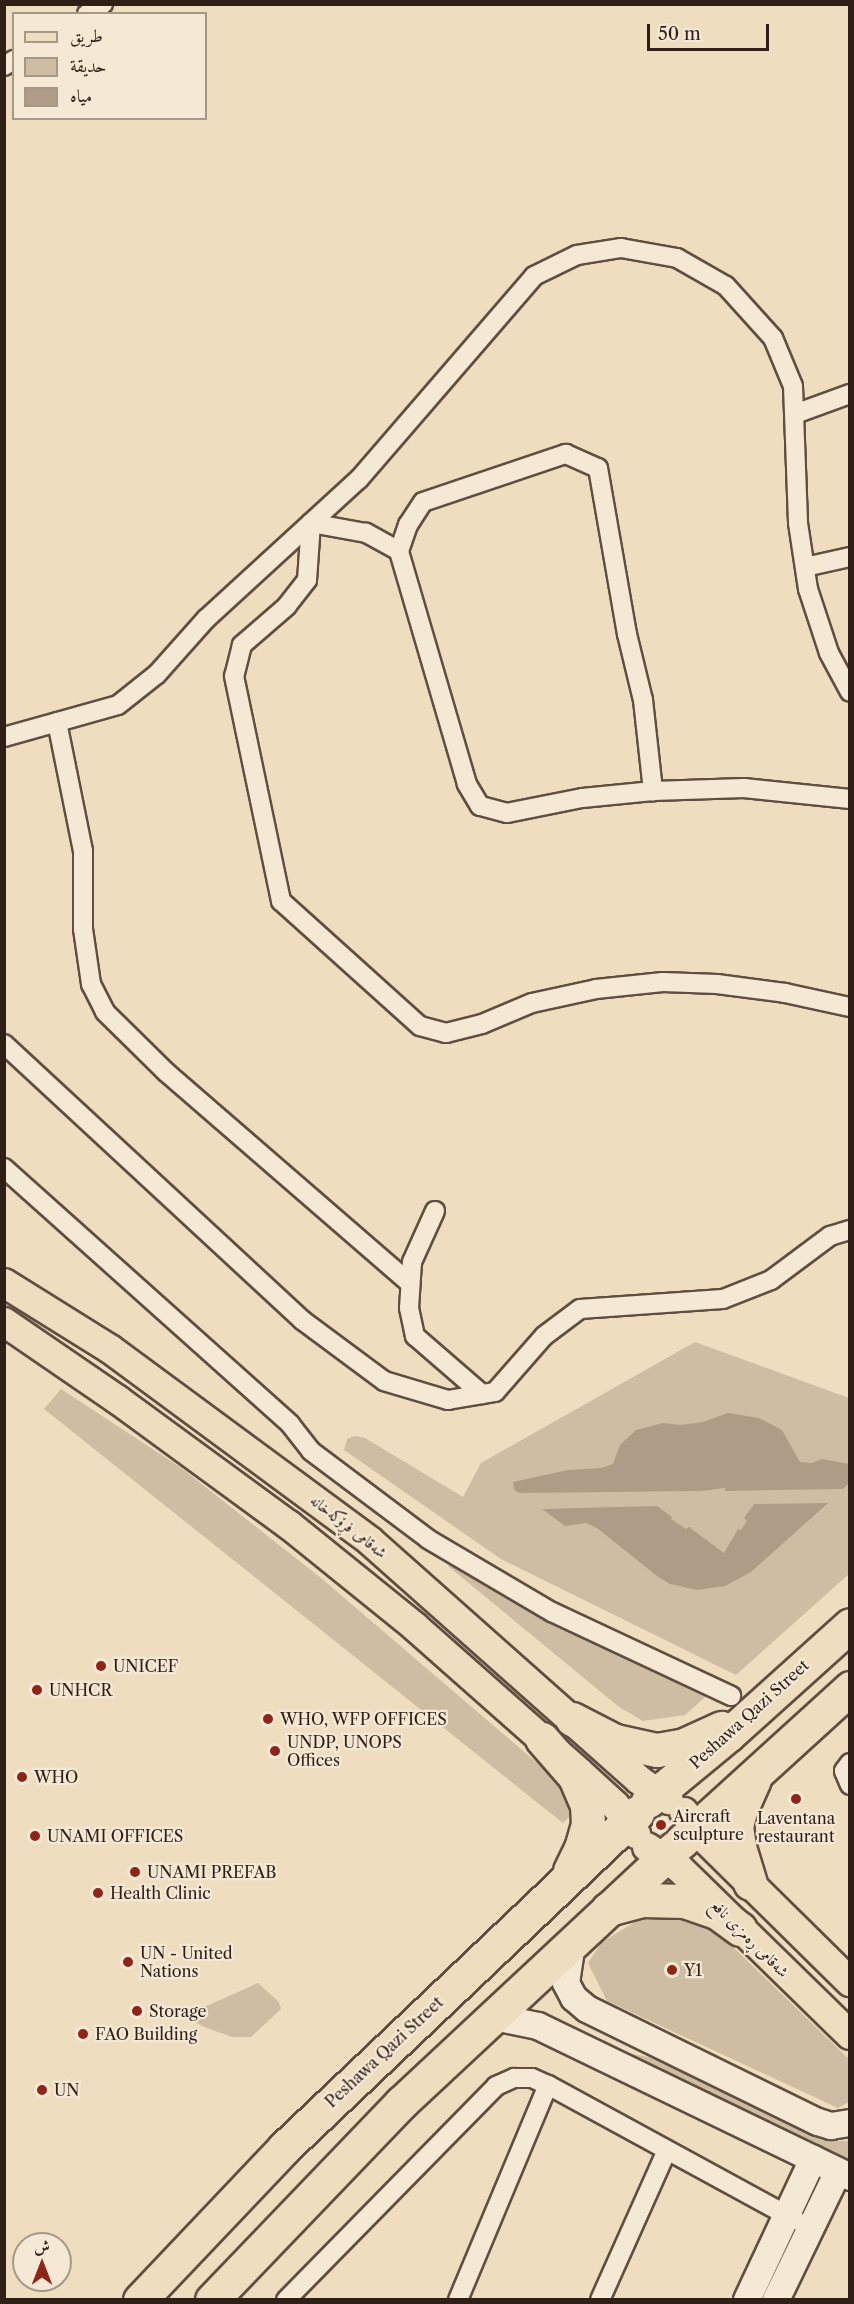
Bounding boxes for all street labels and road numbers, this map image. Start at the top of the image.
street label: شەقامی فڕۆکەخانە [307,1490,391,1562]
street label: Peshawa Qazi Street [685,1655,813,1773]
street label: شەقامی ڕەمزی نافع [707,1895,793,1981]
street label: Peshawa Qazi Street [321,1992,447,2112]

